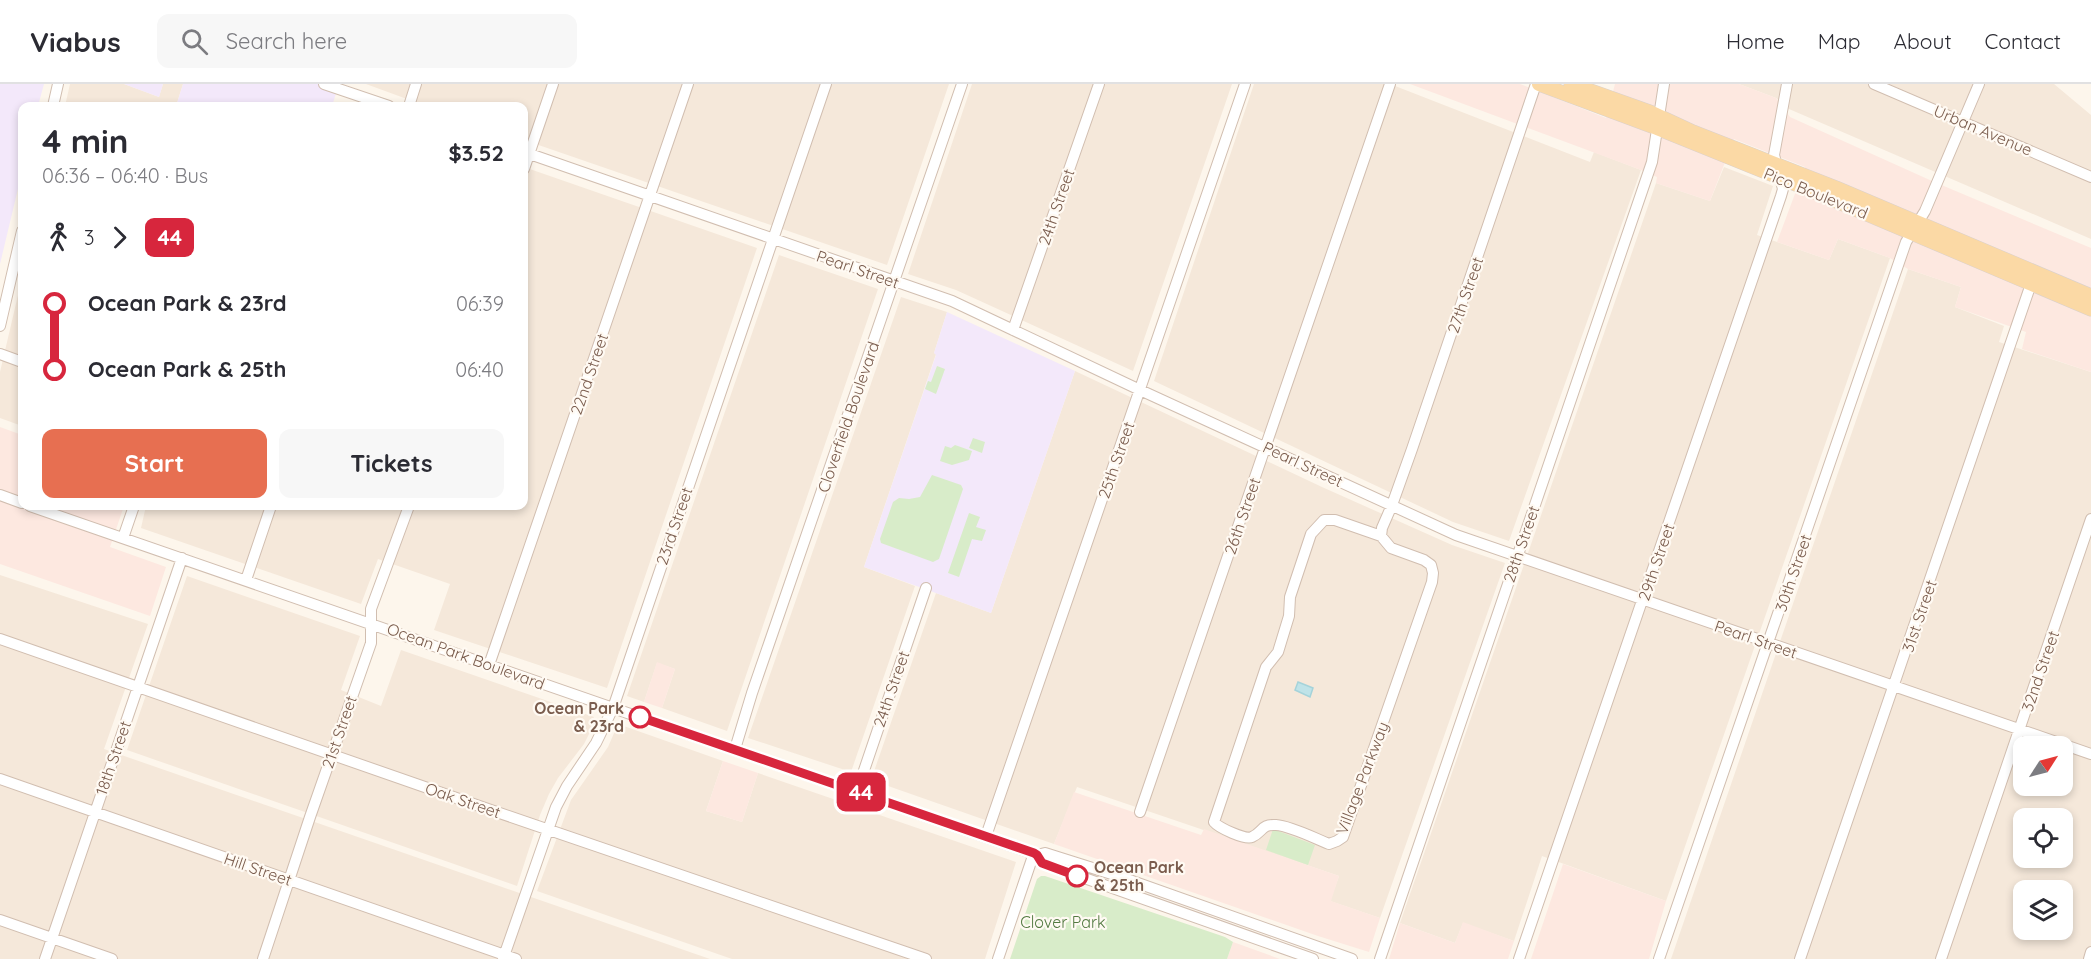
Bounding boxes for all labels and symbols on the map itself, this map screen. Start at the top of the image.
street label: Urban Avenue [1931,100,2035,160]
street label: Pico Boulevard [1761,163,1871,223]
street label: 24th Street [1034,166,1078,248]
street label: Pearl Street [814,246,902,292]
street label: 27th Street [1443,254,1487,336]
street label: 22nd Street [566,331,612,417]
street label: Cloverfield Boulevard [813,339,883,495]
street label: 25th Street [1093,419,1139,501]
street label: Pearl Street [1260,437,1346,491]
street label: 26th Street [1220,475,1264,557]
street label: 23rd Street [651,485,697,567]
street label: 28th Street [1499,503,1543,585]
street label: 29th Street [1633,521,1679,603]
street label: 30th Street [1770,532,1816,614]
street label: 31st Street [1897,577,1941,655]
street label: Pearl Street [1712,616,1800,662]
street label: Ocean Park Boulevard [384,618,548,694]
street label: 32nd Street [2017,628,2063,714]
street label: 24th Street [869,648,913,730]
street label: 21st Street [317,693,361,771]
place label: Ocean Park & 23rd [534,698,624,736]
marker: Ocean Park & 23rd [629,706,651,728]
street label: 18th Street [91,718,135,798]
street label: Village Parkway [1331,719,1393,837]
north arrow [2013,736,2073,796]
line badge: 44 [834,772,888,812]
street label: Oak Street [423,778,503,822]
street label: Hill Street [221,848,295,890]
place label: Ocean Park & 25th [1094,857,1184,895]
marker: Ocean Park & 25th [1066,865,1088,887]
park label: Clover Park [1020,912,1106,932]

